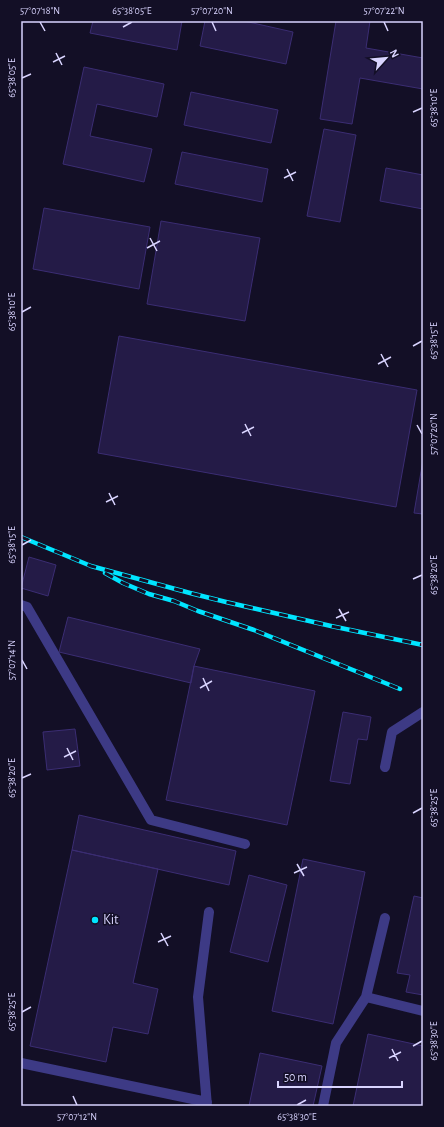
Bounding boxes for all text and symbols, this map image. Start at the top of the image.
text: 57°07'18"N [20,6,60,16]
text: 65°38'05"E [112,6,152,16]
text: 57°07'20"N [191,6,233,16]
text: 57°07'22"N [363,6,405,16]
north arrow [366,38,406,78]
text: N [388,48,401,60]
text: 65°38'05"E [7,58,17,98]
text: 65°38'10"E [429,88,439,127]
text: 65°38'10"E [7,292,17,331]
text: 65°38'15"E [429,322,439,360]
text: 57°07'20"N [429,413,439,455]
text: 65°38'15"E [7,526,17,564]
text: 65°38'20"E [429,555,439,595]
text: 57°07'14"N [7,640,17,680]
text: 65°38'20"E [7,758,17,798]
text: 65°38'25"E [429,788,439,827]
place label: Kit [103,913,119,927]
marker: Kit [90,915,100,925]
text: 65°38'25"E [7,992,17,1031]
text: 65°38'30"E [429,1021,439,1061]
scale bar [278,1063,402,1089]
text: 50 m [284,1071,307,1083]
text: 57°07'12"N [57,1112,97,1122]
text: 65°38'30"E [277,1112,317,1122]

